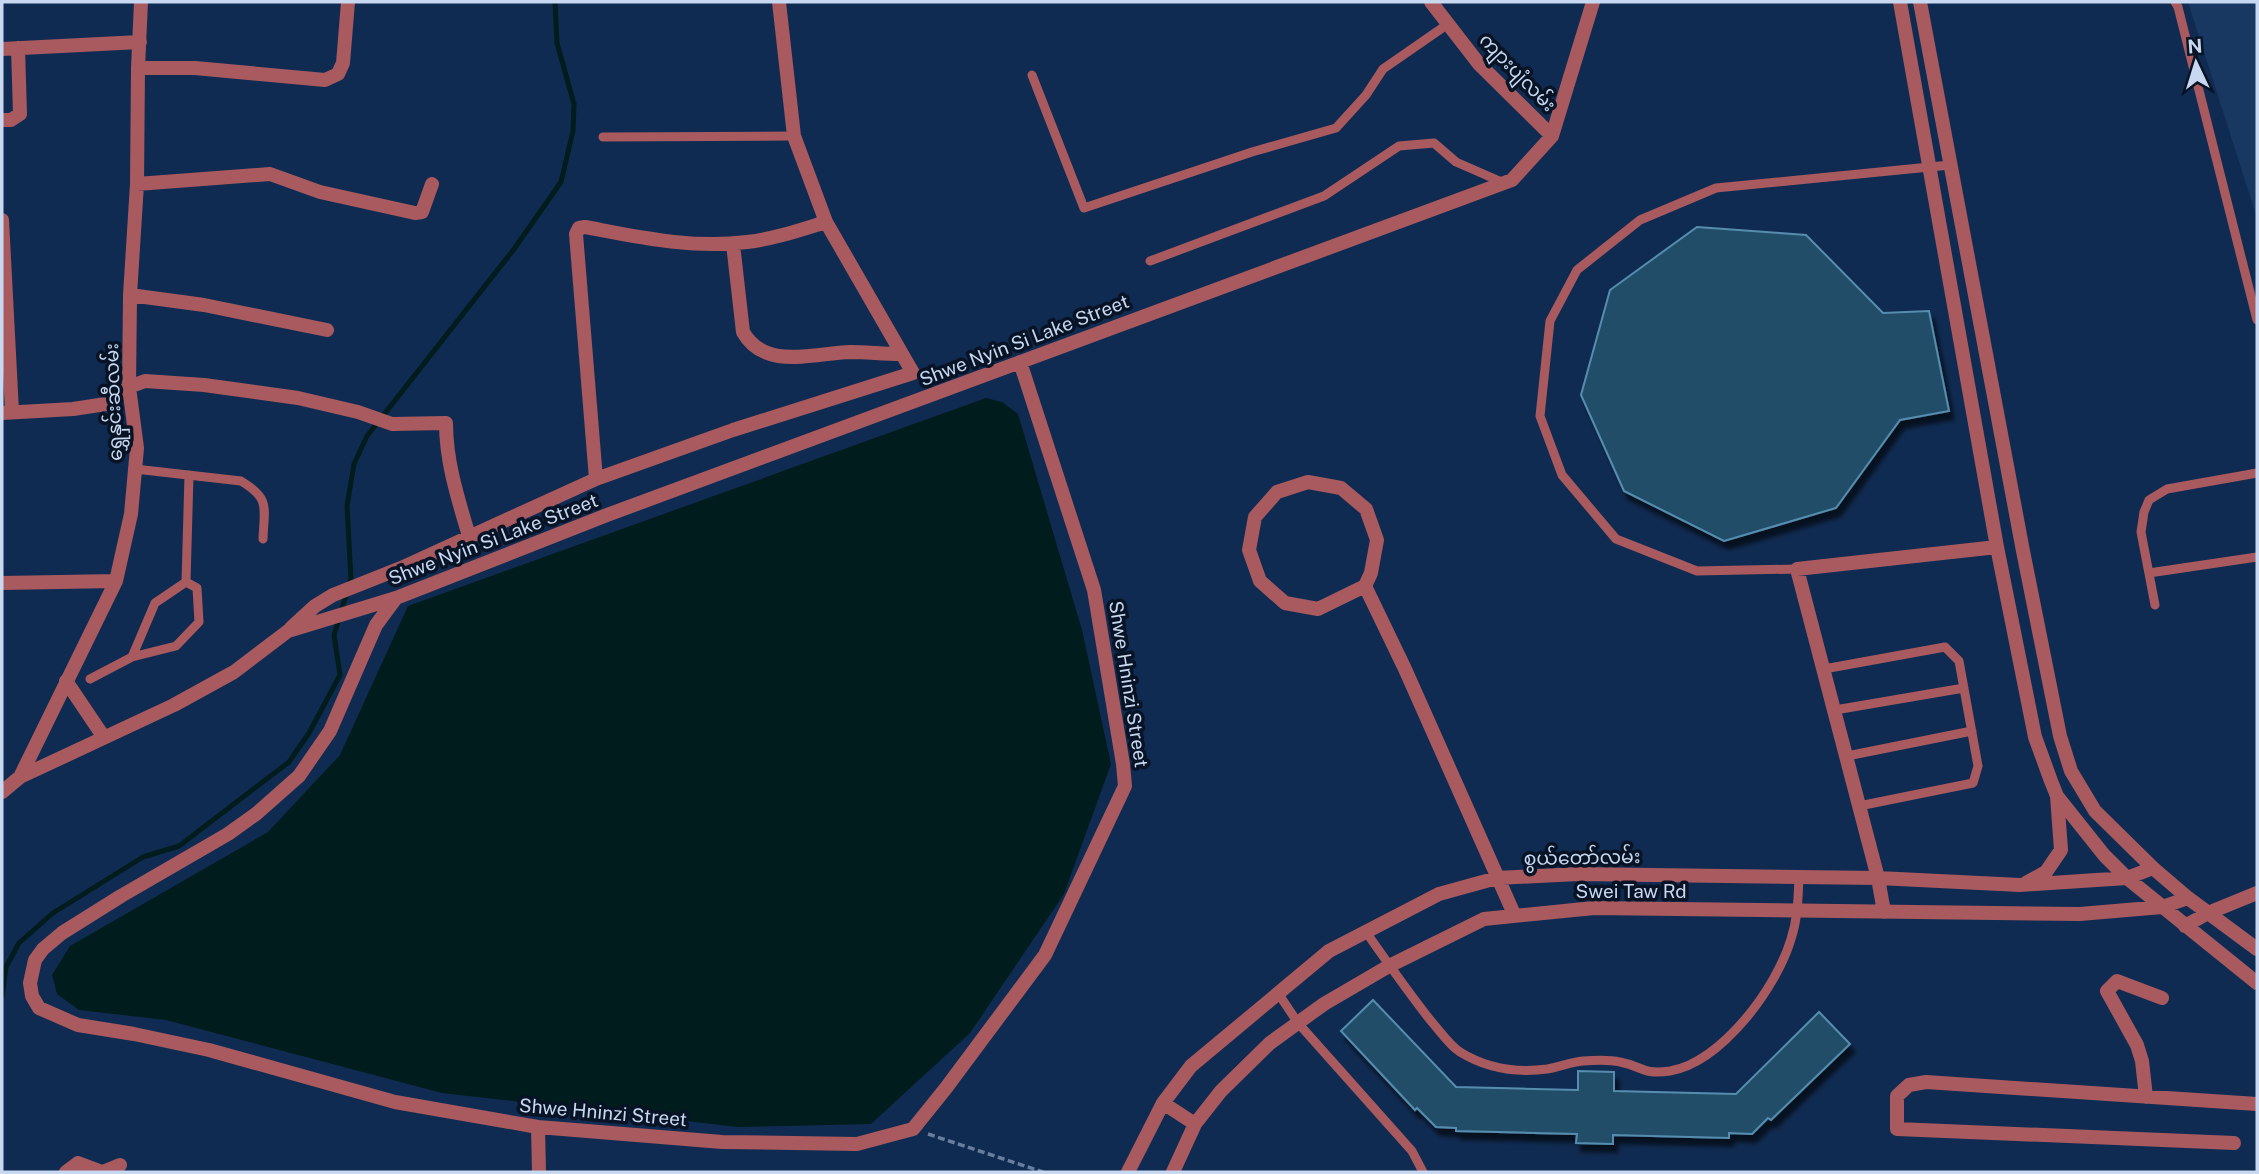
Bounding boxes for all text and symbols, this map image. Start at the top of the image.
street label: ကျားပျံလမ်း [1472,26,1563,119]
north arrow [2161,28,2231,98]
text: N [2187,35,2203,58]
street label: Shwe Nyin Si Lake Street [916,290,1132,390]
street label: ရွှေနှင်းဆီလမ်း [97,342,132,461]
street label: Shwe Nyin Si Lake Street [385,489,601,589]
street label: Shwe Hninzi Street [1105,599,1153,769]
street label: စွယ်တော်လမ်း [1523,842,1641,874]
street label: Swei Taw Rd [1575,880,1687,902]
street label: Shwe Hninzi Street [518,1094,688,1130]

